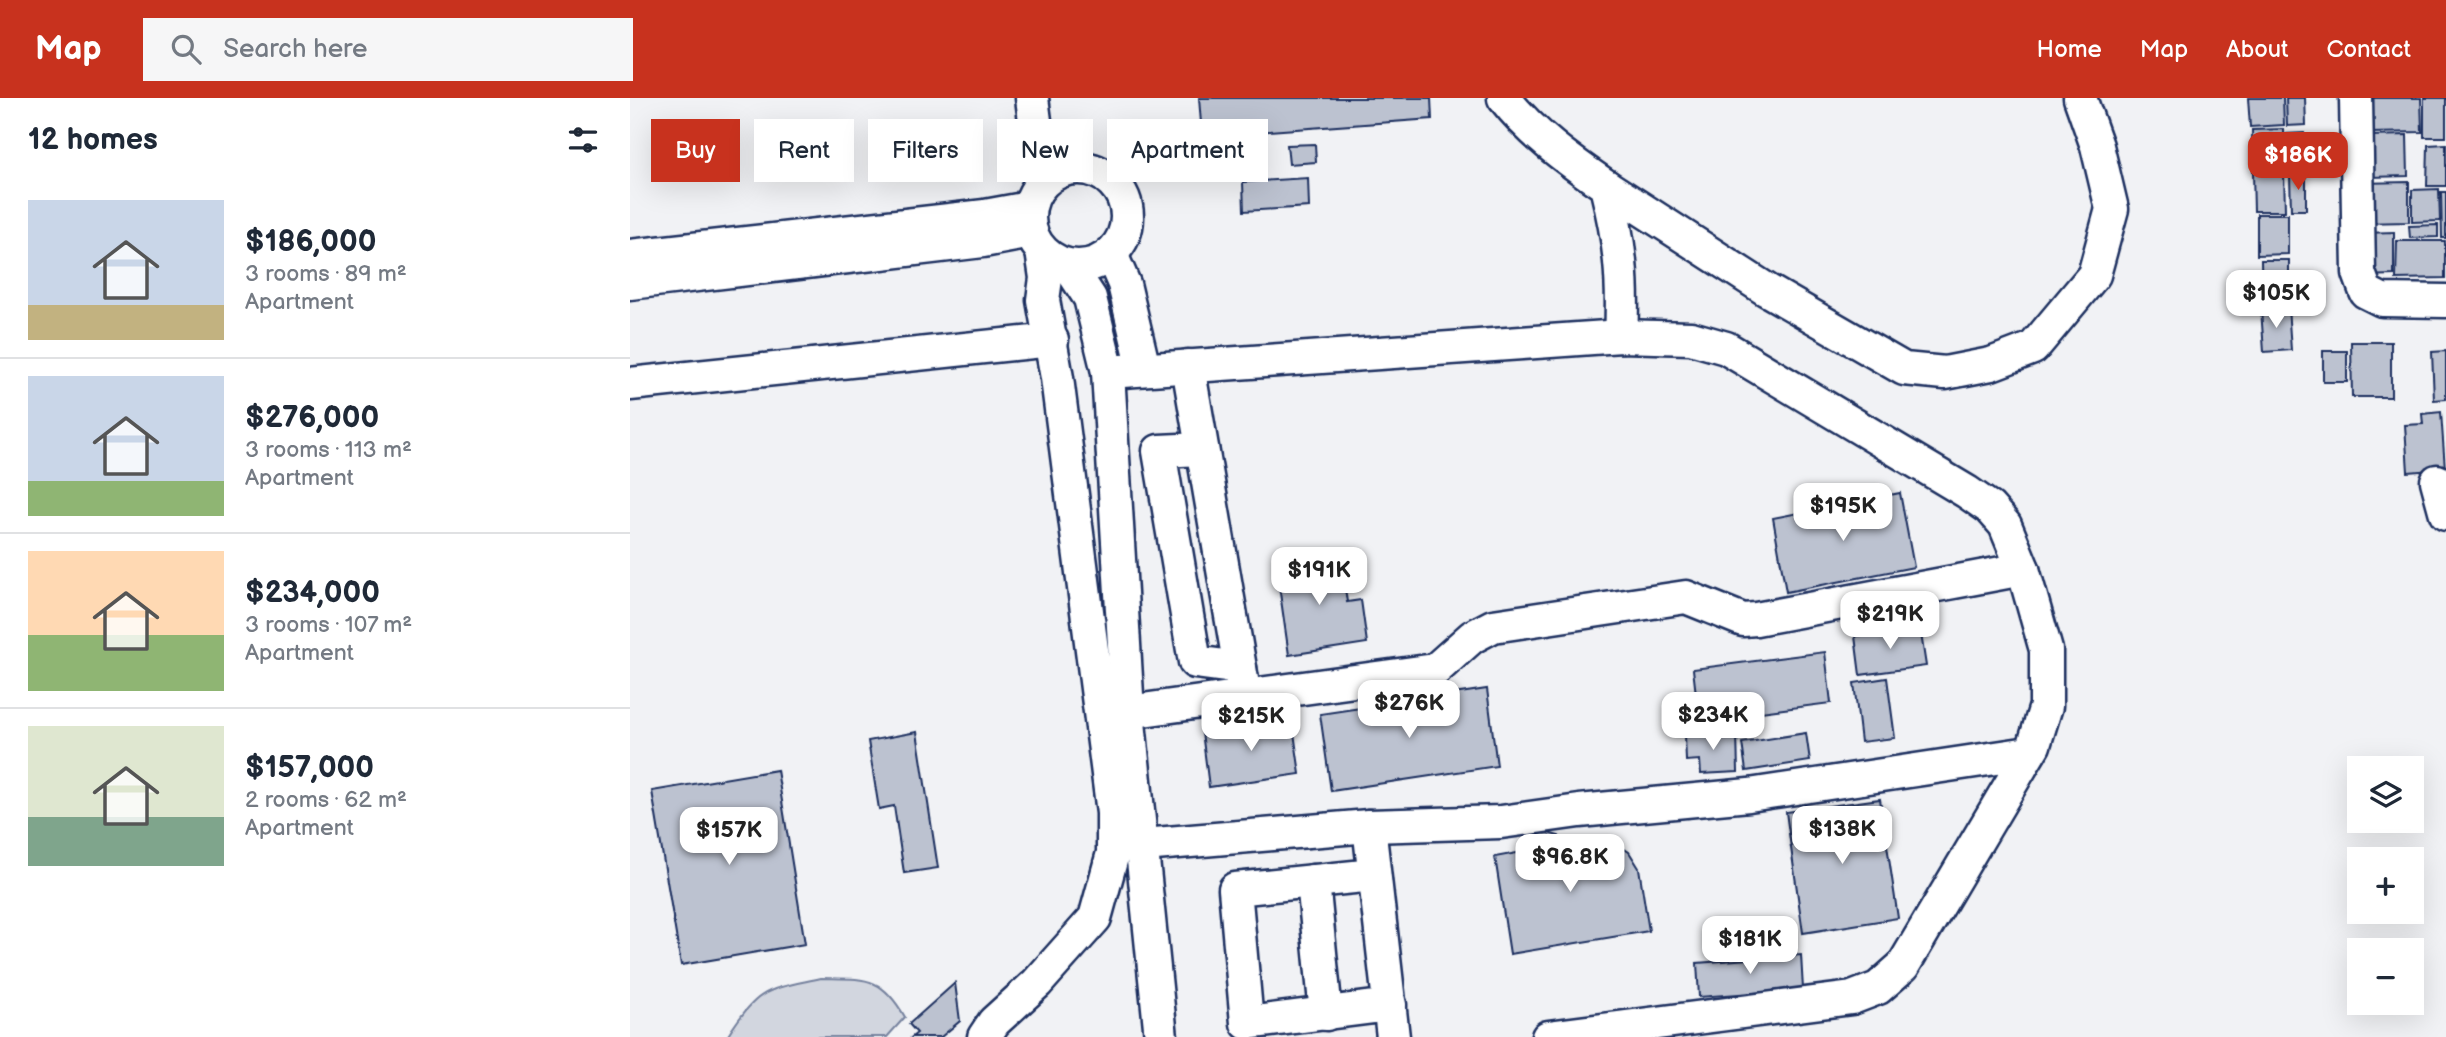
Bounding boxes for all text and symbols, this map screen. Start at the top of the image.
search box [143,18,633,81]
text: Map [35,29,101,69]
icon: search [167,30,205,68]
text: Search here [223,34,367,65]
text: Home [2037,35,2102,64]
text: Map [2140,35,2188,64]
text: About [2226,35,2288,64]
text: Contact [2326,35,2411,64]
chip: Buy [651,119,740,182]
chip: Rent [754,119,854,182]
chip: Filters [868,119,983,182]
chip: New [997,119,1093,182]
chip: Apartment [1107,119,1268,182]
icon: filters [564,121,602,159]
text: 12 homes [28,122,158,158]
pin: $186K [2249,132,2347,192]
text: $186K [2264,141,2332,169]
text: $186,000 [245,224,376,260]
icon: home [84,228,168,312]
text: 3 rooms · 89 m² [245,260,407,288]
pin: $105K [2227,271,2325,330]
text: $105K [2242,279,2310,307]
text: Apartment [245,288,354,316]
text: $276,000 [245,400,379,436]
icon: home [84,404,168,488]
text: 3 rooms · 113 m² [245,436,412,464]
text: Apartment [245,464,354,492]
pin: $195K [1794,484,1892,543]
text: $195K [1809,492,1877,520]
pin: $191K [1270,547,1368,607]
text: $191K [1287,556,1351,584]
text: $234,000 [245,575,380,611]
icon: home [84,579,168,663]
pin: $219K [1841,592,1939,651]
text: $219K [1856,600,1924,628]
text: 3 rooms · 107 m² [245,611,412,639]
text: Apartment [245,639,354,667]
pin: $276K [1360,680,1458,740]
text: $276K [1374,689,1444,717]
pin: $234K [1664,692,1762,752]
pin: $215K [1202,694,1300,753]
text: $234K [1678,701,1748,729]
text: $215K [1217,702,1285,730]
text: $157,000 [245,750,374,786]
icon: home [84,754,168,838]
map controls [2347,756,2424,1015]
button: layers [2347,756,2424,833]
text: 2 rooms · 62 m² [245,786,407,814]
pin: $138K [1793,806,1891,866]
pin: $157K [680,808,778,867]
text: Apartment [245,814,354,842]
text: $138K [1808,815,1876,843]
text: $157K [696,816,762,844]
pin: $96.8K [1513,834,1627,894]
text: $96.8K [1531,843,1609,871]
button: + [2347,847,2424,924]
pin: $181K [1701,916,1799,976]
text: $181K [1718,925,1782,953]
button: − [2347,938,2424,1015]

